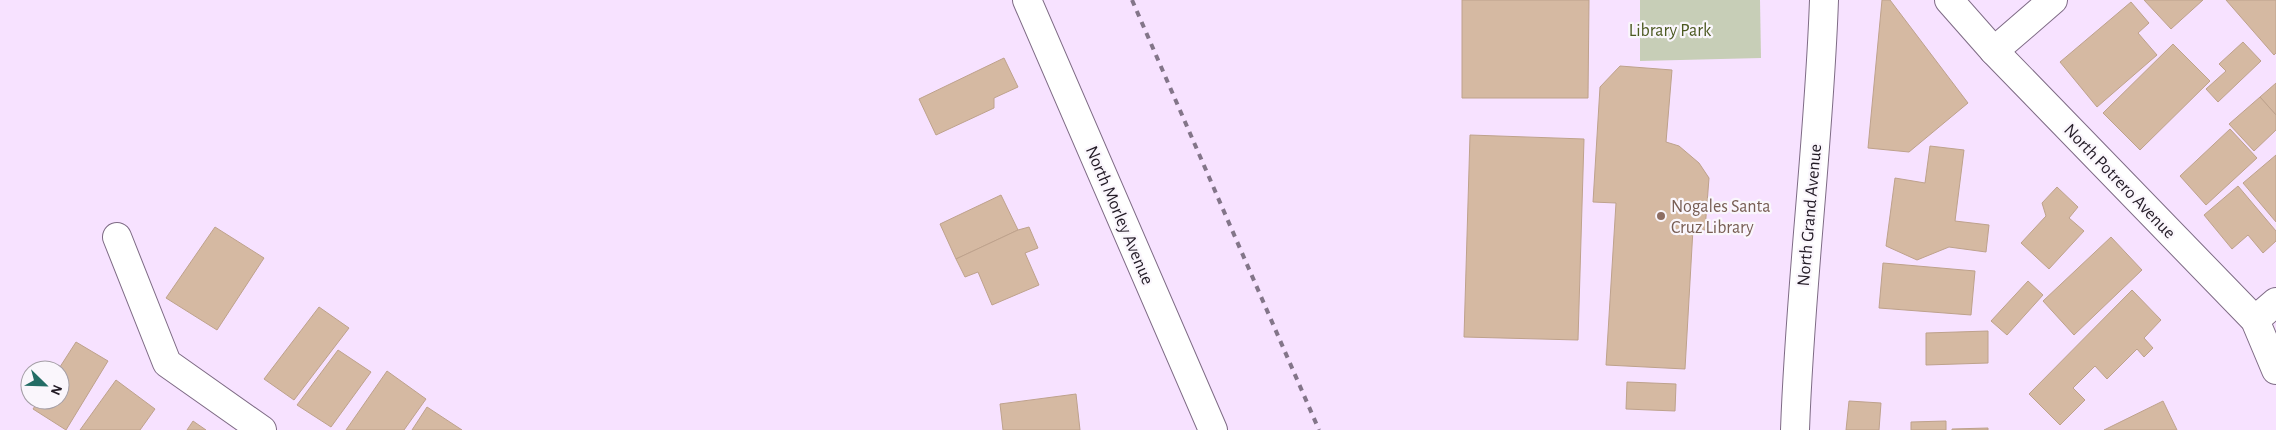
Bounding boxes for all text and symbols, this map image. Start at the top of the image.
park label: Library Park [1629,22,1712,40]
street label: North Potrero Avenue [2060,121,2178,243]
street label: North Morley Avenue [1082,143,1156,287]
street label: North Grand Avenue [1795,143,1825,287]
place label: Nogales Santa Cruz Library [1671,198,1771,237]
marker: Nogales Santa Cruz Library [1655,210,1667,222]
north arrow [20,360,70,410]
text: N [48,382,64,397]

